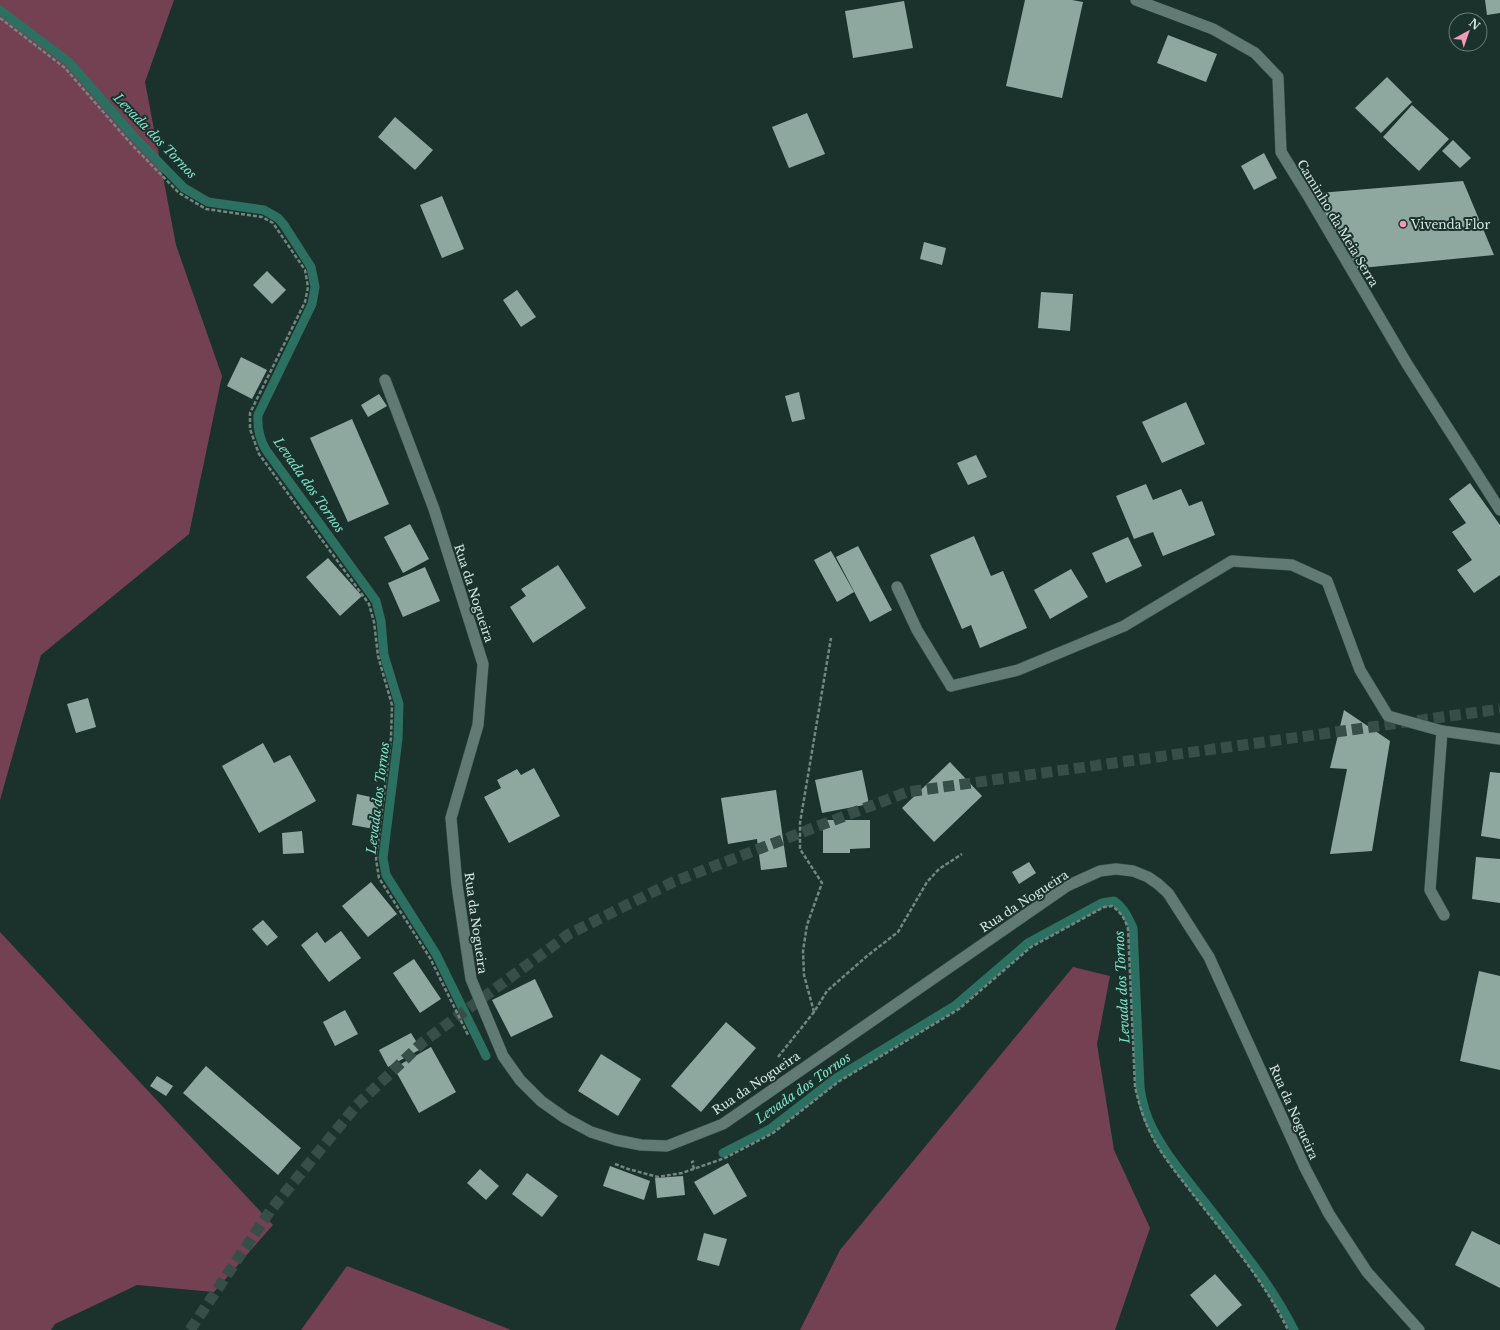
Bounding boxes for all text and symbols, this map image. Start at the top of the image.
north arrow [1448,12,1488,52]
text: N [1466,16,1483,33]
water label: Levada dos Tornos [109,89,200,182]
street label: Caminho da Meia Serra [1294,157,1382,290]
place label: Vivenda Flor [1410,217,1490,232]
marker: Vivenda Flor [1398,219,1408,229]
water label: Levada dos Tornos [269,433,348,536]
street label: Rua da Nogueira [451,542,497,644]
water label: Levada dos Tornos [363,741,393,856]
street label: Rua da Nogueira [977,867,1071,935]
street label: Rua da Nogueira [461,871,491,975]
water label: Levada dos Tornos [1111,930,1133,1045]
street label: Rua da Nogueira [709,1048,803,1118]
water label: Levada dos Tornos [751,1049,854,1128]
street label: Rua da Nogueira [1266,1062,1322,1162]

